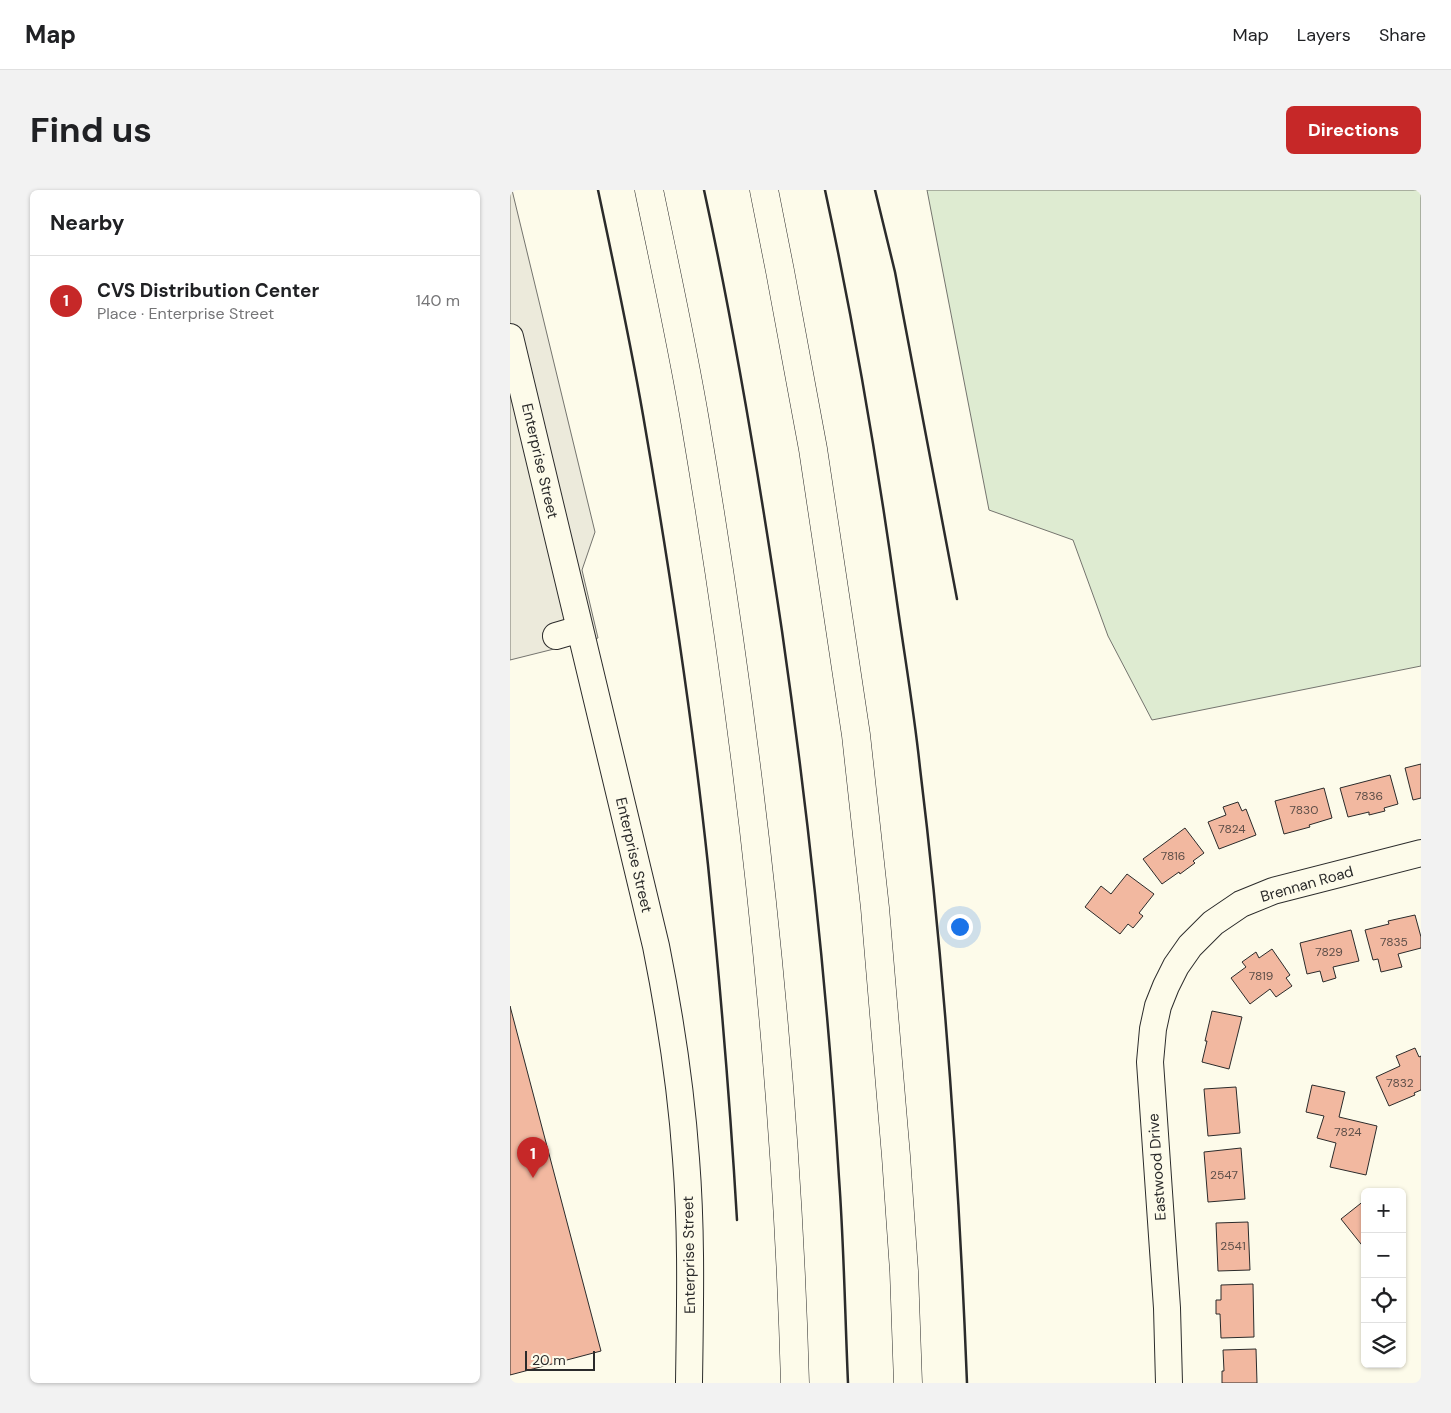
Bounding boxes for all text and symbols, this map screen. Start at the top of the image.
text: Map [25,19,76,50]
text: Map [1233,23,1269,47]
text: Layers [1297,23,1351,47]
text: Share [1379,23,1426,47]
button: Directions [1286,106,1421,154]
text: Find us [30,107,152,153]
text: Nearby [50,209,124,237]
text: CVS Distribution Center [97,278,319,303]
text: 1 [63,290,69,311]
text: 140 m [416,290,460,311]
text: Place · Enterprise Street [97,303,274,324]
street label: Enterprise Street [517,401,563,521]
house number: 7836 [1355,788,1383,804]
street label: Enterprise Street [611,795,657,915]
house number: 7830 [1290,802,1318,818]
house number: 7824 [1218,821,1246,837]
house number: 7816 [1161,848,1185,864]
street label: Brennan Road [1258,861,1356,907]
your location [947,914,973,940]
house number: 7835 [1380,934,1408,950]
house number: 7829 [1315,944,1343,960]
house number: 7819 [1249,968,1273,984]
house number: 7832 [1386,1075,1414,1091]
street label: Eastwood Drive [1143,1113,1171,1221]
house number: 7824 [1334,1124,1362,1140]
pin: 1 [517,1137,549,1178]
house number: 2547 [1210,1167,1238,1183]
map controls [1361,1188,1406,1368]
button: + [1361,1188,1406,1233]
street label: Enterprise Street [678,1196,700,1314]
button: − [1361,1233,1406,1278]
house number: 2541 [1220,1238,1246,1254]
button: locate [1361,1278,1406,1323]
button: layers [1361,1323,1406,1368]
scale bar [525,1348,595,1371]
text: 20 m [532,1351,566,1369]

